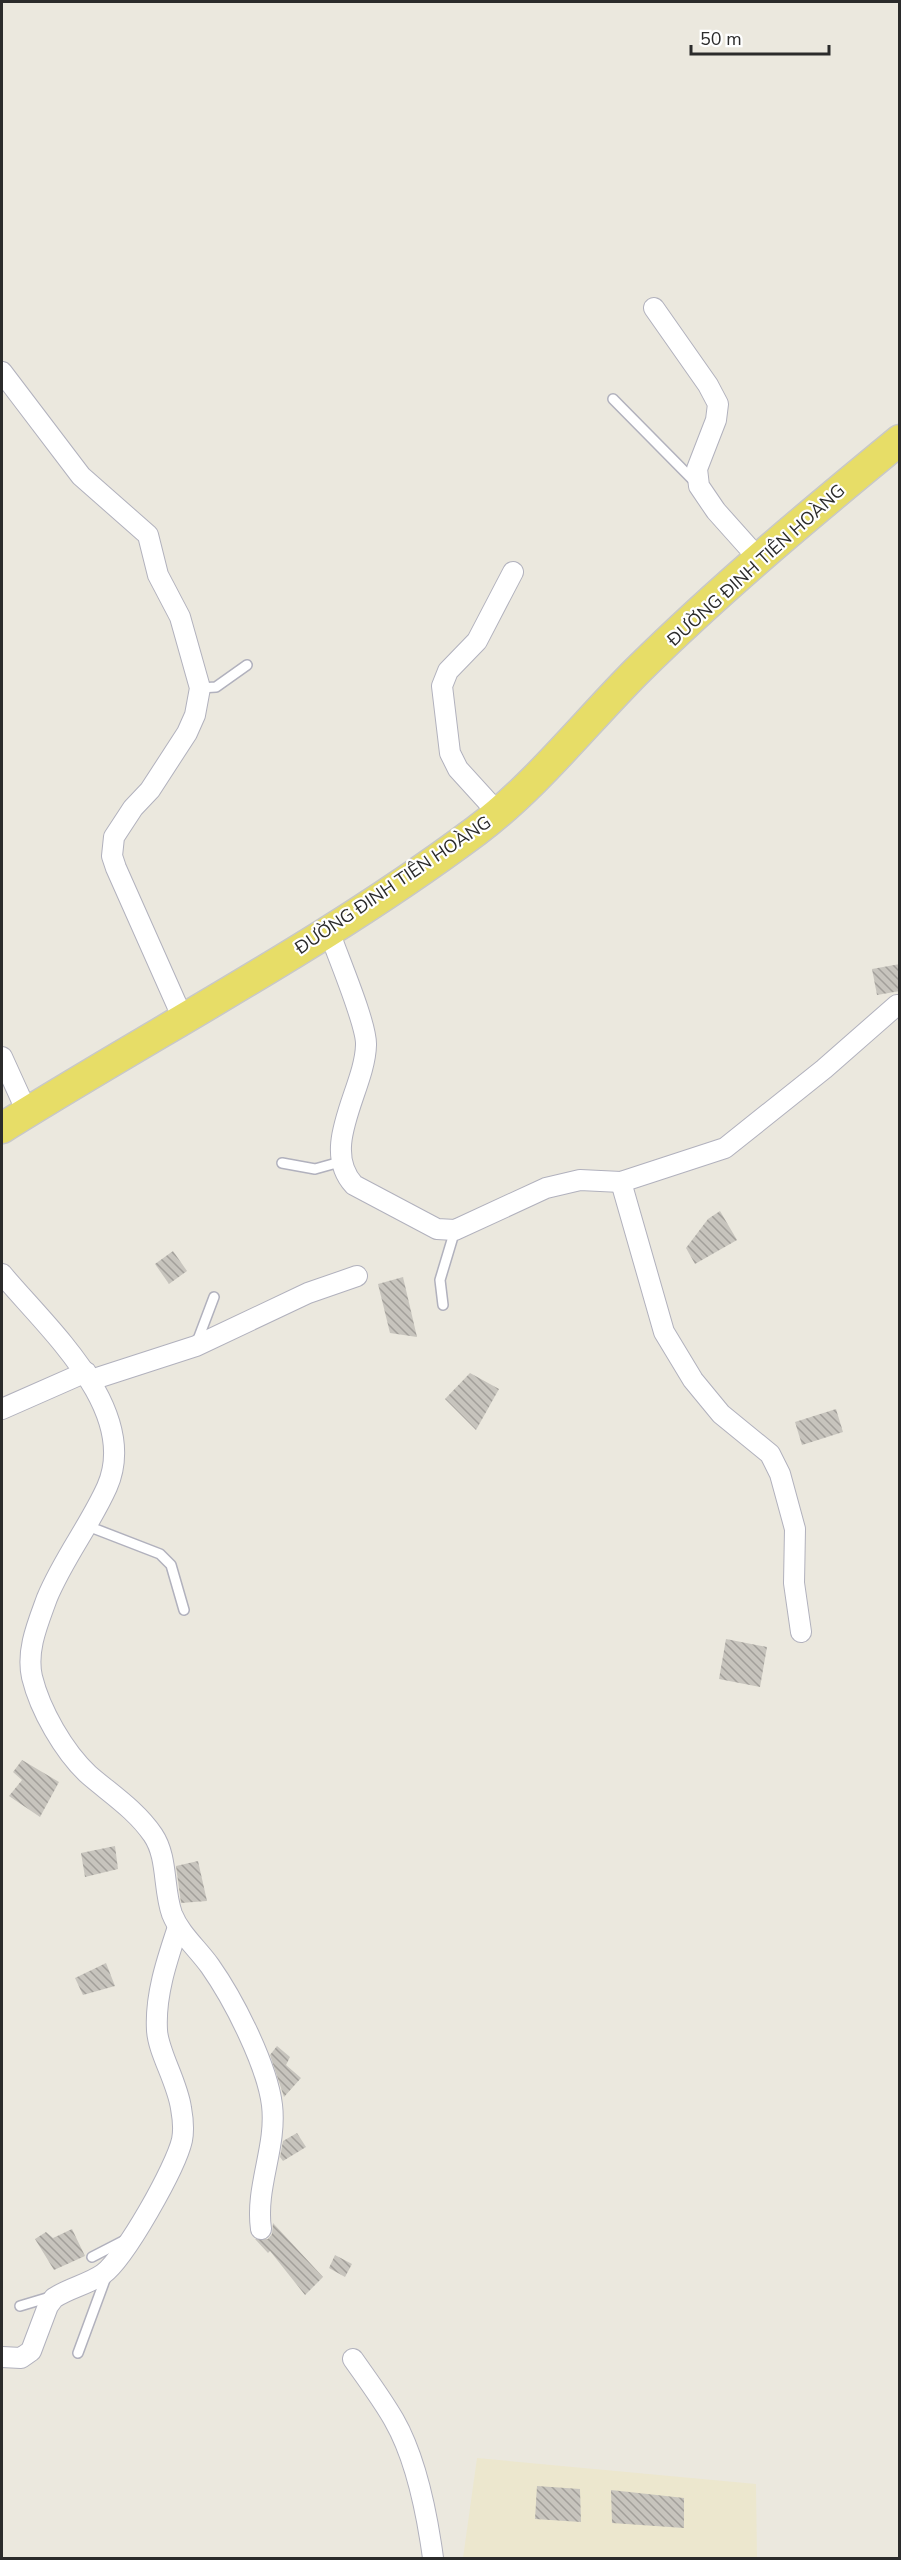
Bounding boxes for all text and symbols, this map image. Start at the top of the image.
scale bar [691,18,829,56]
text: 50 m [700,27,742,51]
street label: ĐƯỜNG ĐINH TIÊN HOÀNG [661,479,850,652]
street label: ĐƯỜNG ĐINH TIÊN HOÀNG [289,810,496,960]

